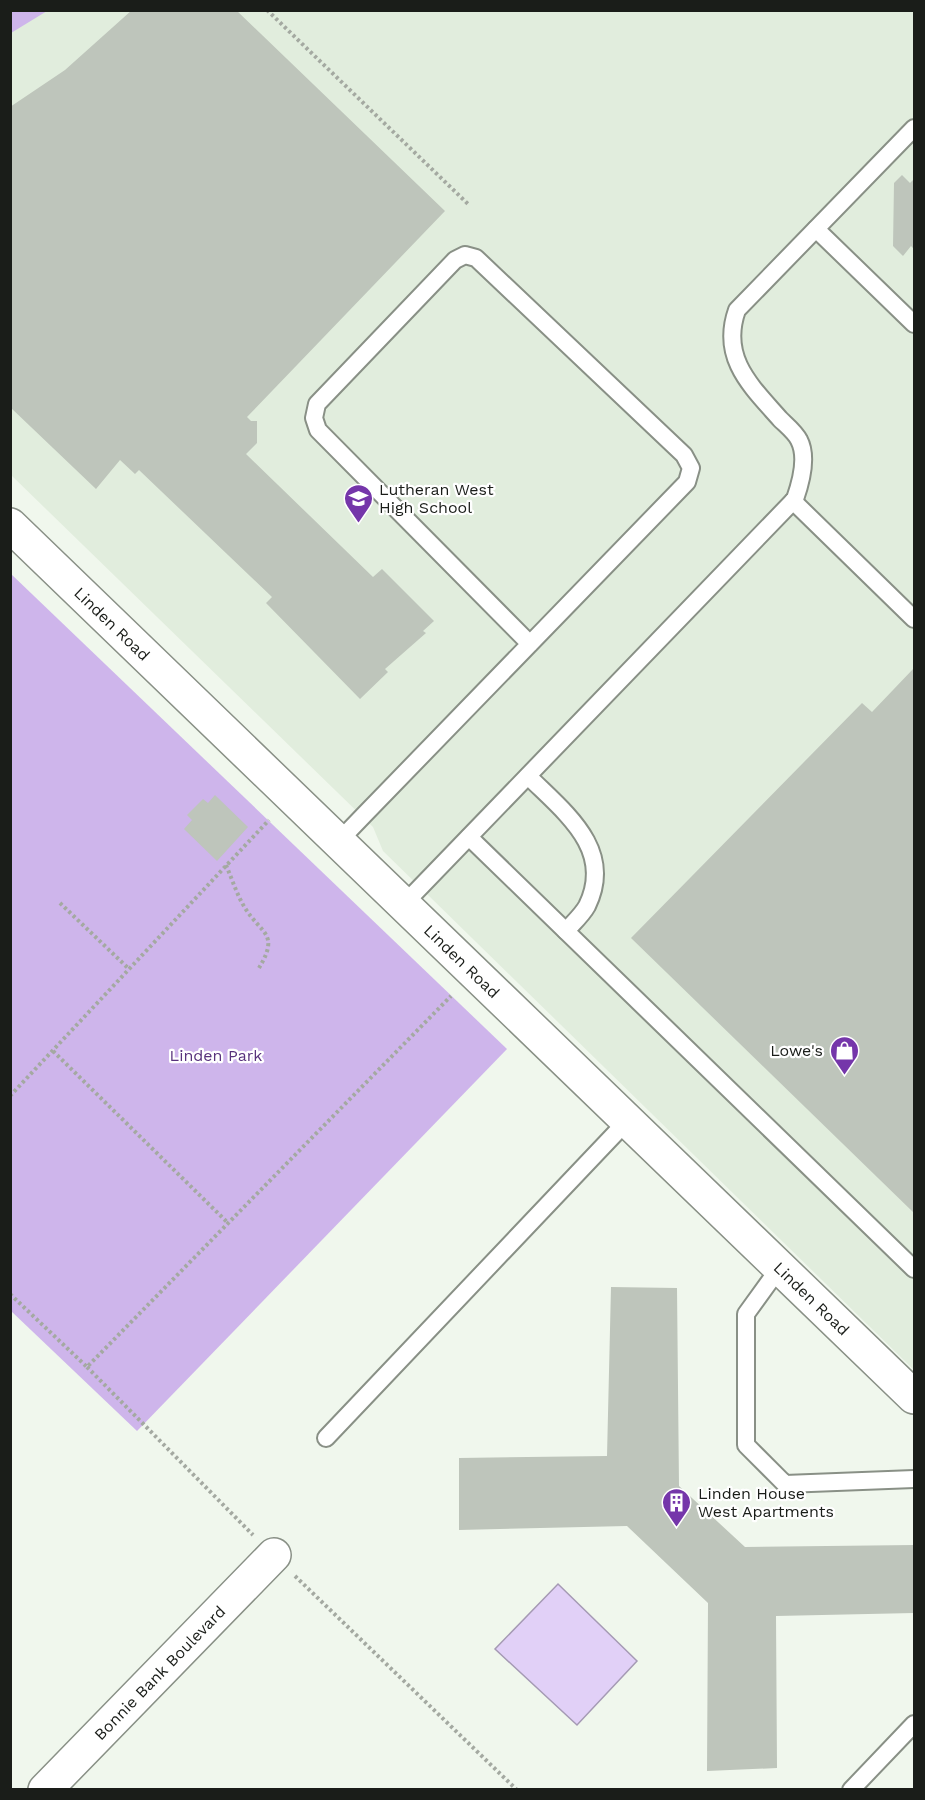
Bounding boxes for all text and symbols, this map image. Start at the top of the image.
place label: Lutheran West High School [379,480,494,517]
school or university icon: Lutheran West High School [342,482,374,524]
street label: Linden Road [71,583,154,664]
street label: Linden Road [420,920,504,1002]
shop icon: Lowe's [828,1034,860,1076]
place label: Lowe's [770,1041,823,1060]
park label: Linden Park [170,1046,262,1065]
street label: Linden Road [770,1258,853,1339]
place label: Linden House West Apartments [698,1484,834,1521]
building icon: Linden House West Apartments [661,1486,693,1528]
street label: Bonnie Bank Boulevard [90,1602,229,1744]

